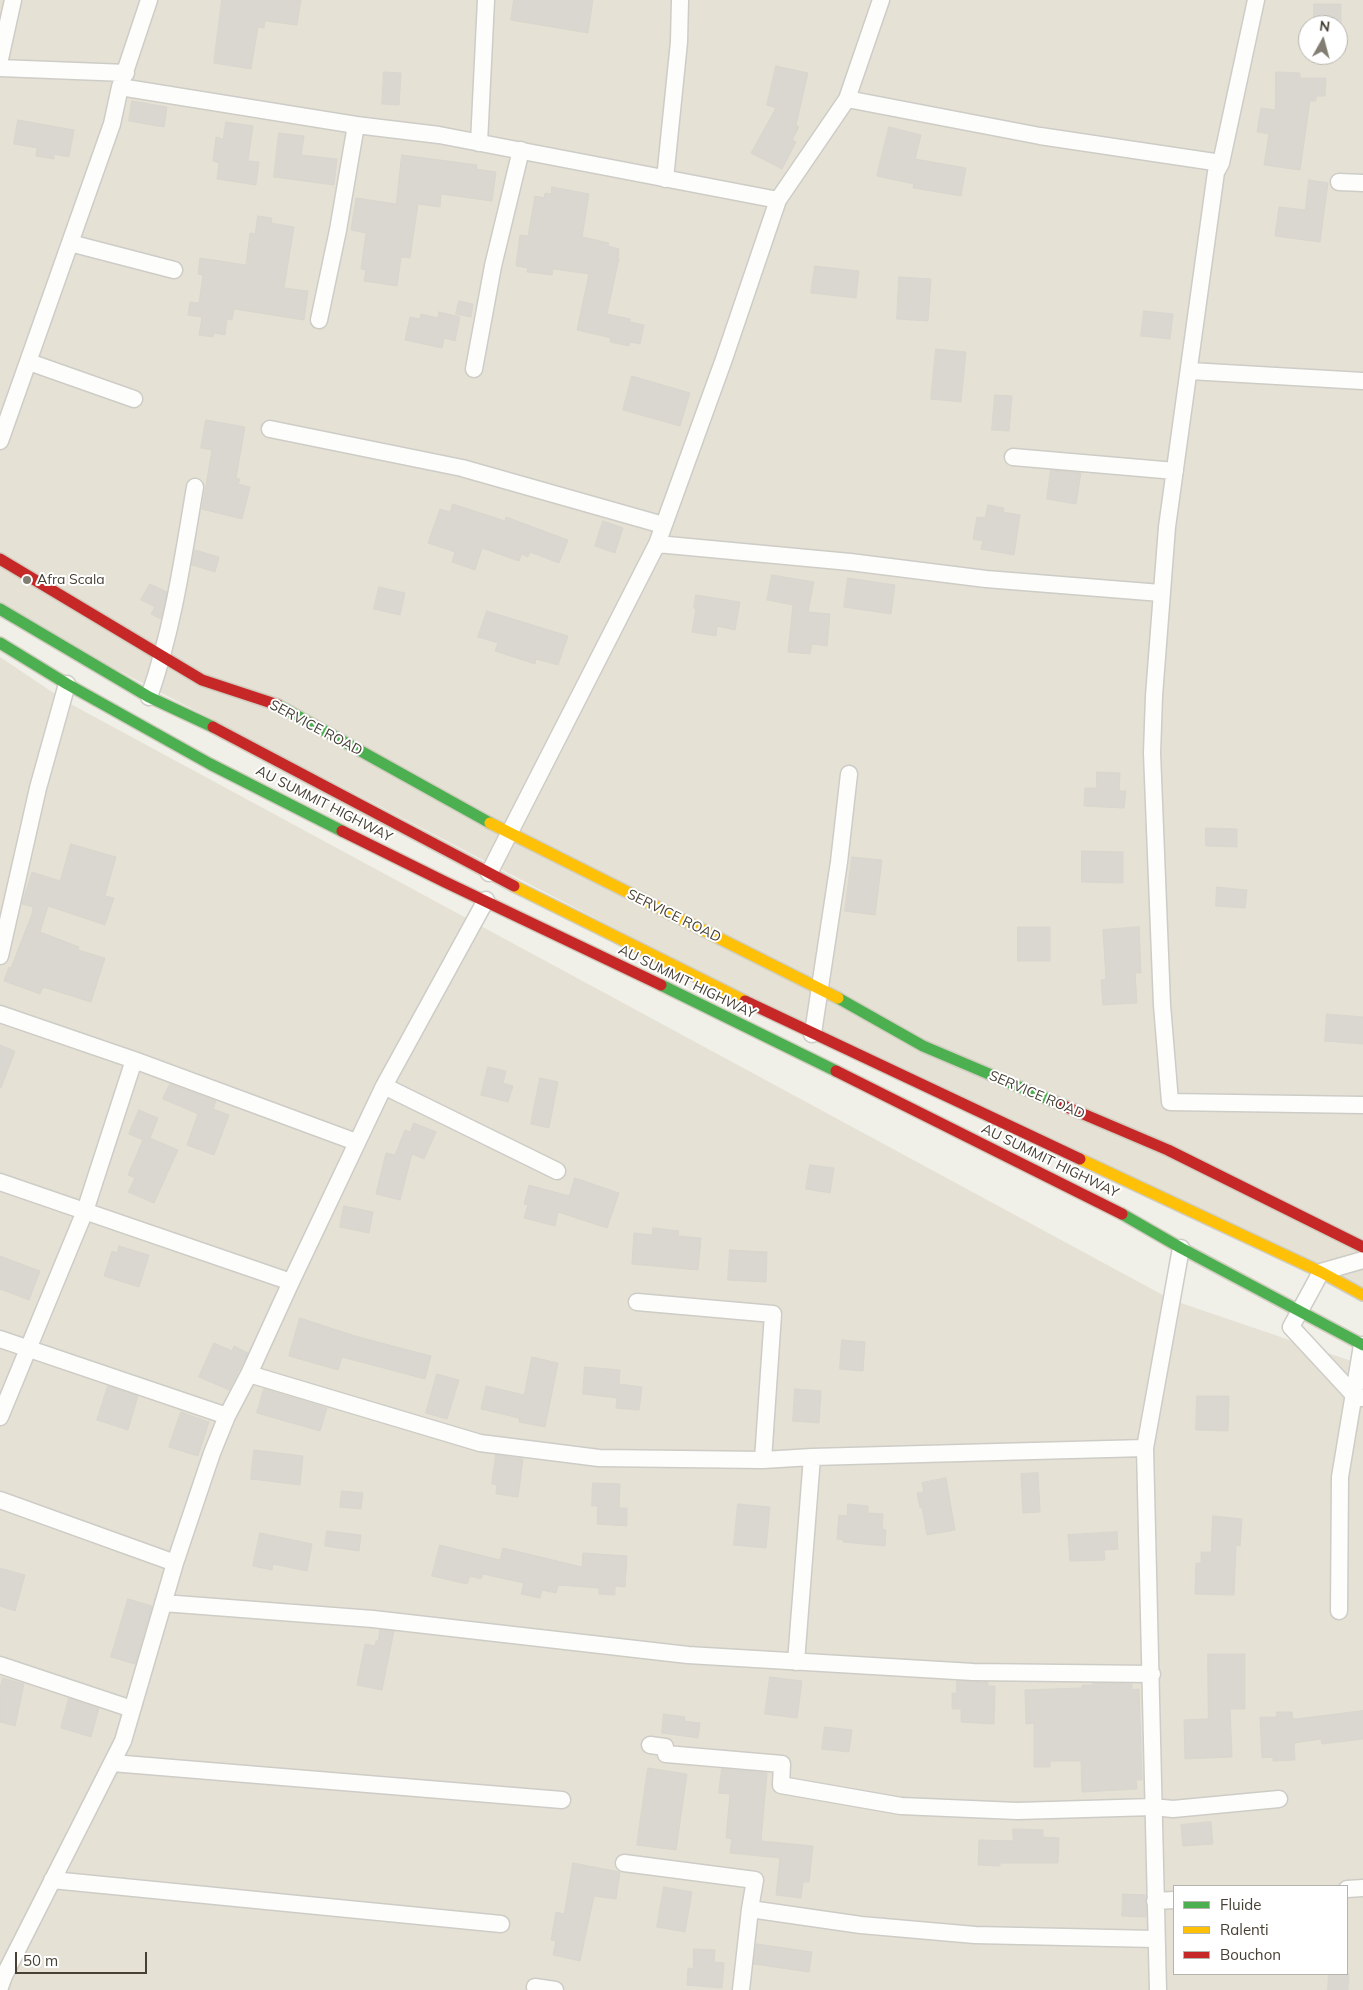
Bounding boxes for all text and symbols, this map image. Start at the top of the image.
north arrow [1298,15,1348,65]
text: N [1318,17,1331,36]
place label: Afra Scala [37,572,105,588]
marker: Afra Scala [21,574,33,586]
street label: SERVICE ROAD [267,697,365,759]
street label: AU SUMMIT HIGHWAY [253,762,395,846]
street label: SERVICE ROAD [624,886,724,946]
street label: AU SUMMIT HIGHWAY [616,941,758,1023]
street label: SERVICE ROAD [987,1067,1087,1123]
street label: AU SUMMIT HIGHWAY [979,1120,1121,1202]
legend [1173,1885,1348,1975]
text: Fluide [1220,1895,1261,1914]
text: Ralenti [1220,1920,1269,1939]
scale bar [18,1942,150,1974]
text: Bouchon [1220,1945,1281,1964]
text: 50 m [23,1951,58,1970]

